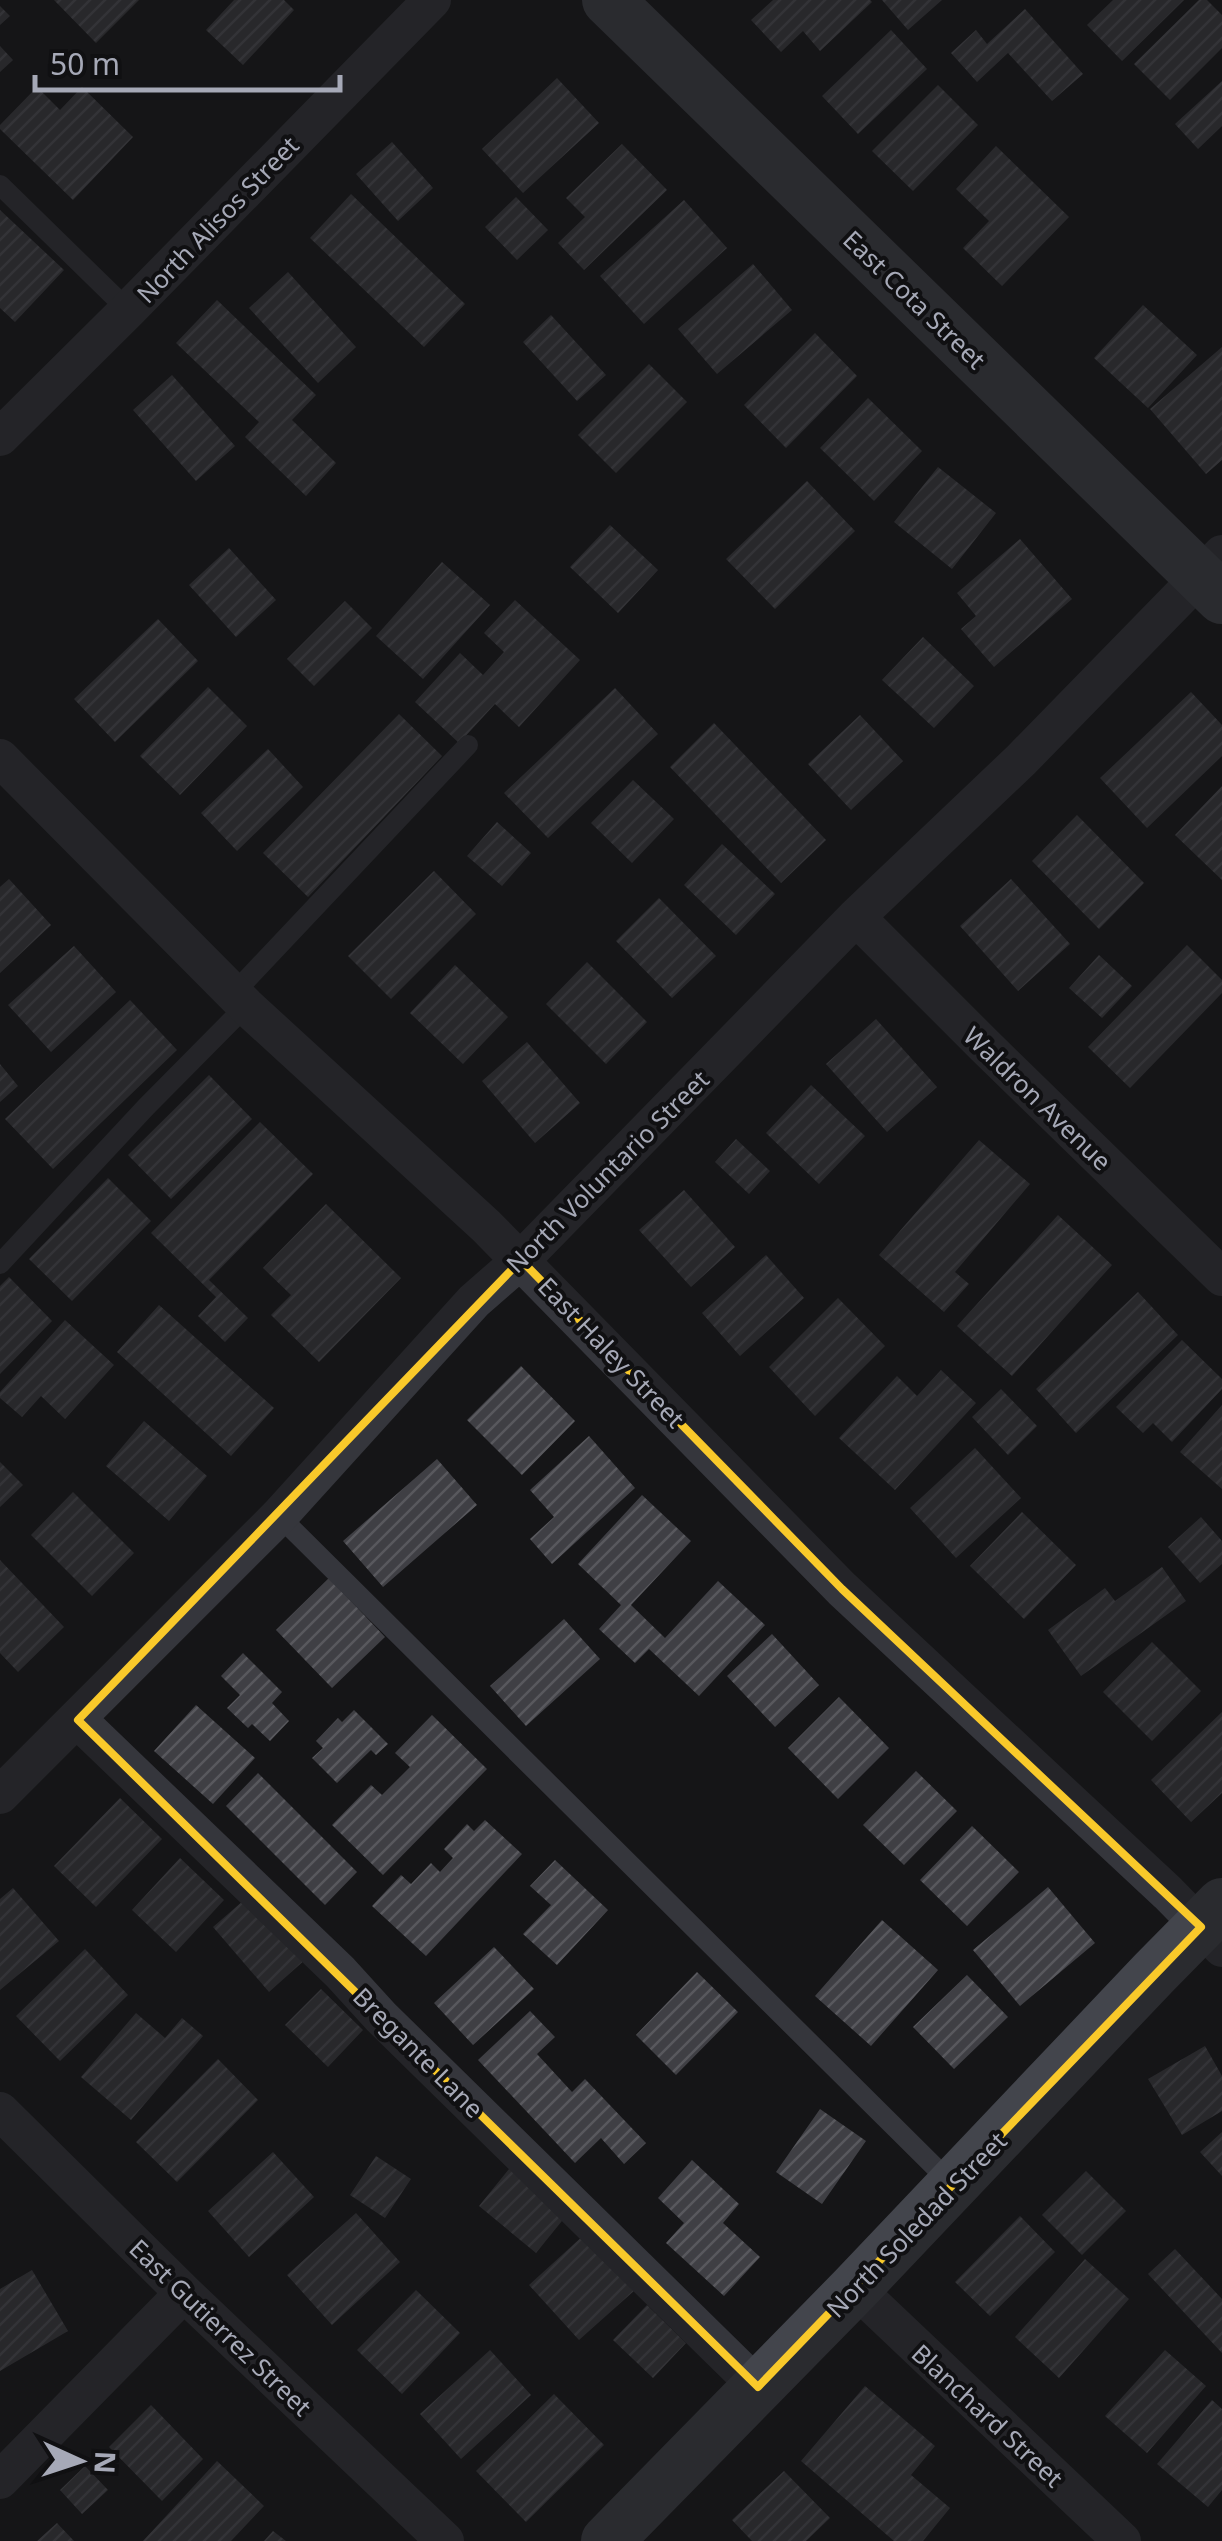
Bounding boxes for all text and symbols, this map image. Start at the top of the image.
scale bar [35,30,340,92]
text: 50 m [50,43,120,84]
street label: North Alisos Street [128,128,306,310]
street label: East Cota Street [836,222,994,376]
street label: Waldron Avenue [957,1019,1119,1177]
street label: North Voluntario Street [498,1062,716,1280]
street label: East Haley Street [531,1269,693,1435]
street label: Bregante Lane [346,1979,492,2125]
street label: North Soledad Street [818,2124,1014,2324]
street label: East Gutierrez Street [123,2231,319,2423]
street label: Blanchard Street [905,2336,1071,2494]
north arrow [30,2411,130,2511]
text: N [86,2450,126,2475]

